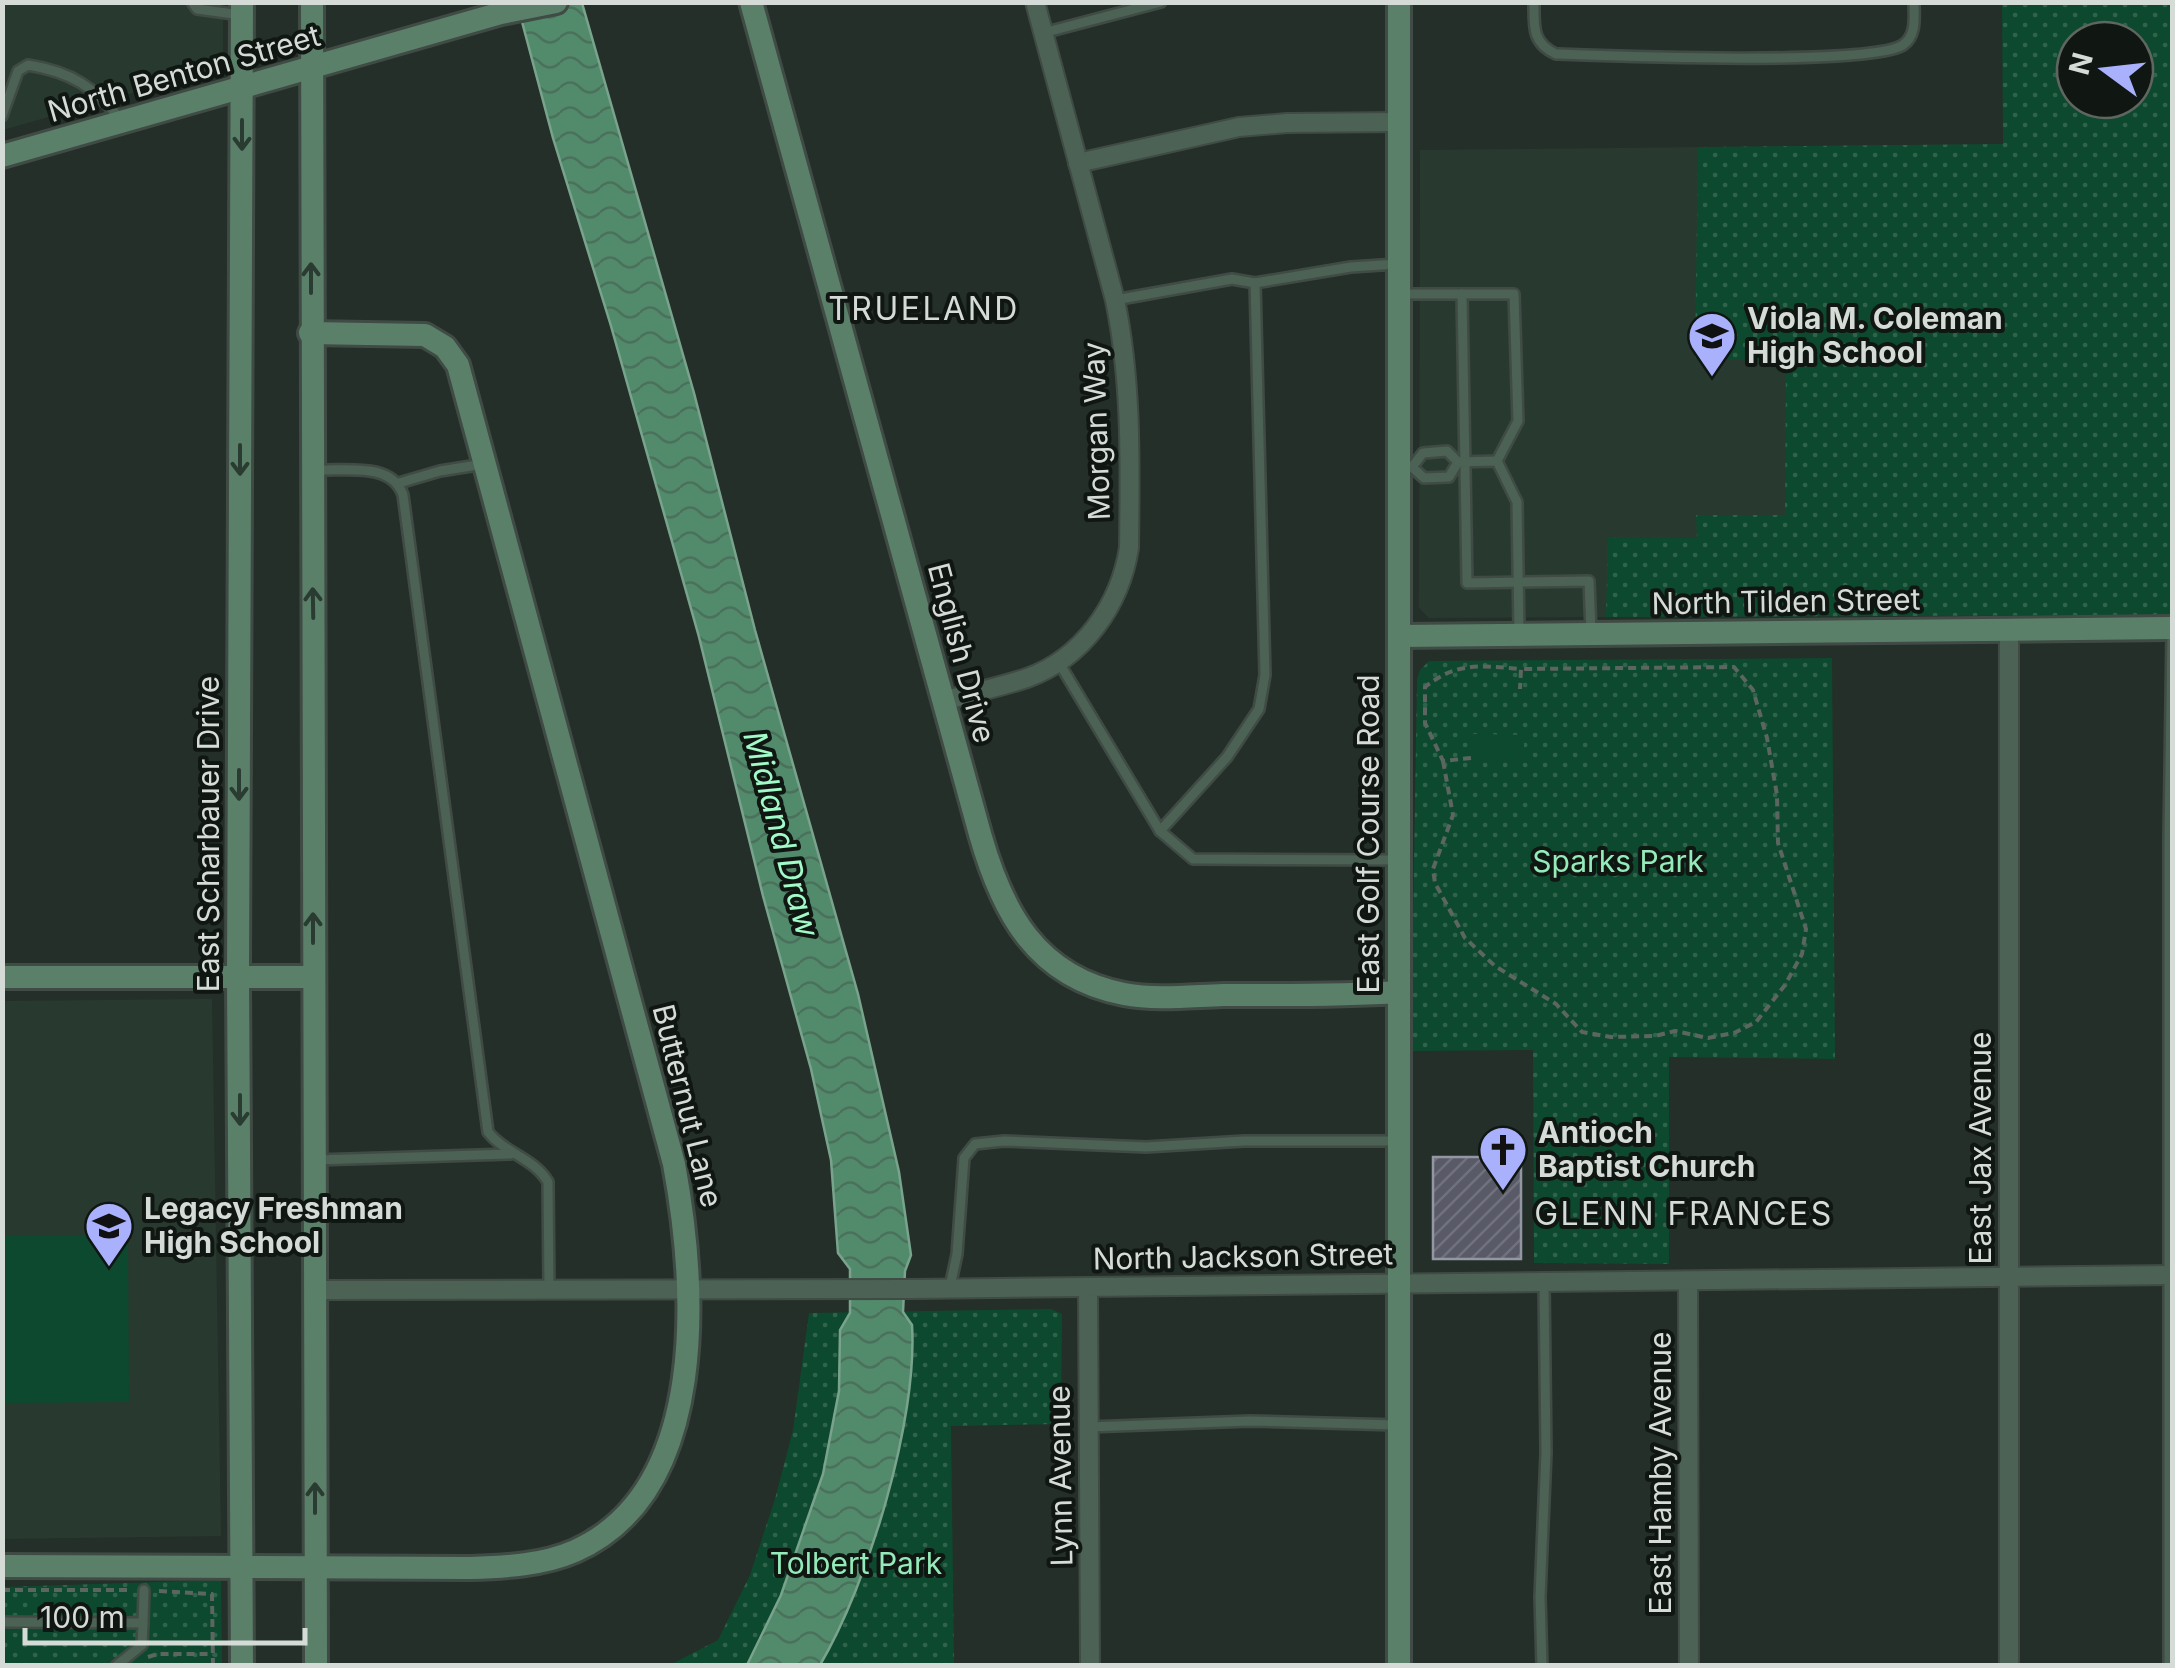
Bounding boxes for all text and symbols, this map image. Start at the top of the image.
street label: North Benton Street [43,17,324,129]
north arrow [2055,20,2155,120]
text: N [2062,49,2100,78]
one-way arrow [232,118,252,150]
one-way arrow [302,263,320,296]
district label: TRUELAND [828,289,1020,328]
place label: Viola M. Coleman High School [1747,300,2003,370]
school or university icon: Viola M. Coleman High School [1686,310,1738,378]
street label: Morgan Way [1075,341,1117,521]
one-way arrow [230,442,250,475]
street label: English Drive [921,559,1003,747]
street label: North Tilden Street [1651,581,1921,621]
one-way arrow [304,588,322,620]
street label: East Golf Course Road [1350,674,1386,994]
street label: East Scharbauer Drive [190,676,226,992]
water label: Midland Draw [735,727,828,942]
one-way arrow [230,768,248,800]
park label: Sparks Park [1532,843,1704,879]
one-way arrow [304,913,322,946]
street label: Butternut Lane [645,1001,731,1211]
street label: East Jax Avenue [1962,1031,1998,1265]
one-way arrow [230,1092,250,1125]
place label: Antioch Baptist Church [1538,1114,1756,1184]
church icon: Antioch Baptist Church [1477,1124,1529,1192]
place label: Legacy Freshman High School [144,1190,403,1260]
district label: GLENN FRANCES [1534,1194,1834,1233]
school or university icon: Legacy Freshman High School [83,1200,135,1268]
street label: North Jackson Street [1092,1235,1394,1277]
street label: East Hamby Avenue [1642,1332,1678,1614]
street label: Lynn Avenue [1040,1385,1080,1567]
one-way arrow [306,1483,325,1515]
park label: Tolbert Park [770,1545,943,1581]
scale bar [25,1583,305,1645]
text: 100 m [40,1599,125,1635]

